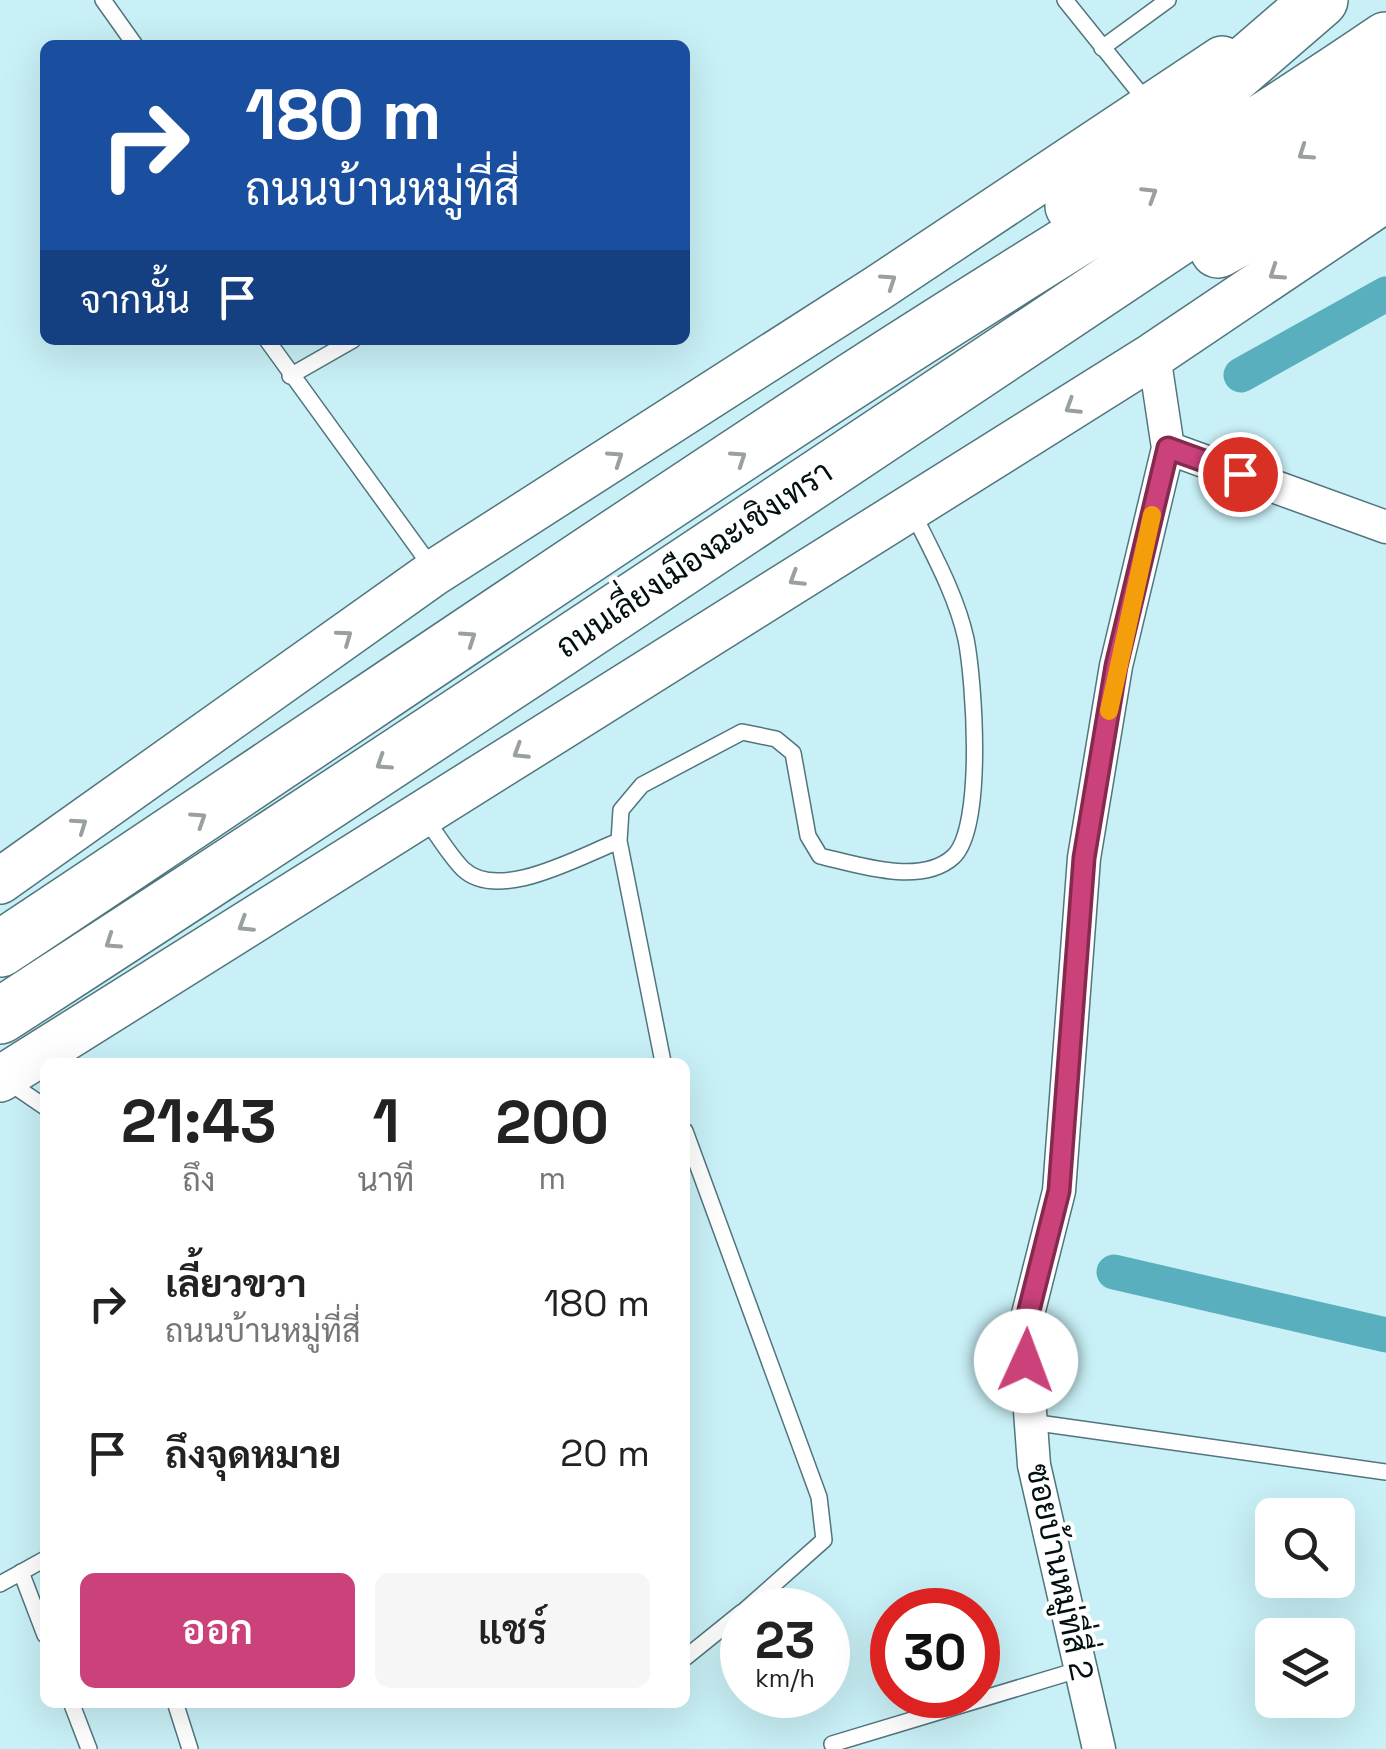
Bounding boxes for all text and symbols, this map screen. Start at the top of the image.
text: 180 m [245,70,442,159]
icon: right [80,80,210,210]
one-way arrow [1297,141,1316,159]
text: ถนนบ้านหมู่ที่สี่ [245,161,520,218]
one-way arrow [1139,188,1157,207]
one-way arrow [1269,261,1288,279]
icon: arrive [210,270,265,325]
one-way arrow [878,275,896,294]
text: จากนั้น [80,276,190,324]
one-way arrow [1065,395,1083,414]
pin [1198,432,1283,517]
street label: ถนนเลี่ยงเมืองฉะเชิงเทรา [544,445,840,666]
icon: arrive [1213,447,1268,502]
one-way arrow [606,452,624,471]
one-way arrow [728,452,747,470]
one-way arrow [789,567,807,586]
one-way arrow [334,631,353,650]
one-way arrow [457,632,476,650]
one-way arrow [513,739,531,758]
one-way arrow [376,751,394,770]
one-way arrow [188,812,206,831]
one-way arrow [69,819,87,837]
one-way arrow [238,912,256,931]
one-way arrow [104,930,123,948]
text: 21:43 [121,1083,276,1160]
text: 1 [372,1083,400,1160]
text: 200 [496,1084,609,1161]
text: m [538,1158,566,1198]
text: ถึง [182,1160,215,1200]
text: นาที [357,1160,414,1200]
text: เลี้ยวขวา [165,1260,307,1308]
icon: right [80,1276,135,1331]
text: 180 m [544,1279,650,1327]
position arrow [974,1309,1078,1413]
text: ถนนบ้านหมู่ที่สี่ [165,1311,361,1351]
icon: arrive [80,1426,135,1481]
text: 20 m [560,1429,650,1477]
text: ถึงจุดหมาย [165,1431,341,1479]
street label: ซอยบ้านหมู่ที่สี่ 2 [1016,1458,1110,1684]
map controls [1255,1498,1355,1718]
button: search [1255,1498,1355,1598]
button: ออก [80,1573,355,1688]
button: แชร์ [375,1573,650,1688]
speed limit sign: 30 [870,1588,1000,1718]
text: 23 [755,1609,815,1673]
button: layers [1255,1618,1355,1718]
text: km/h [755,1662,815,1694]

